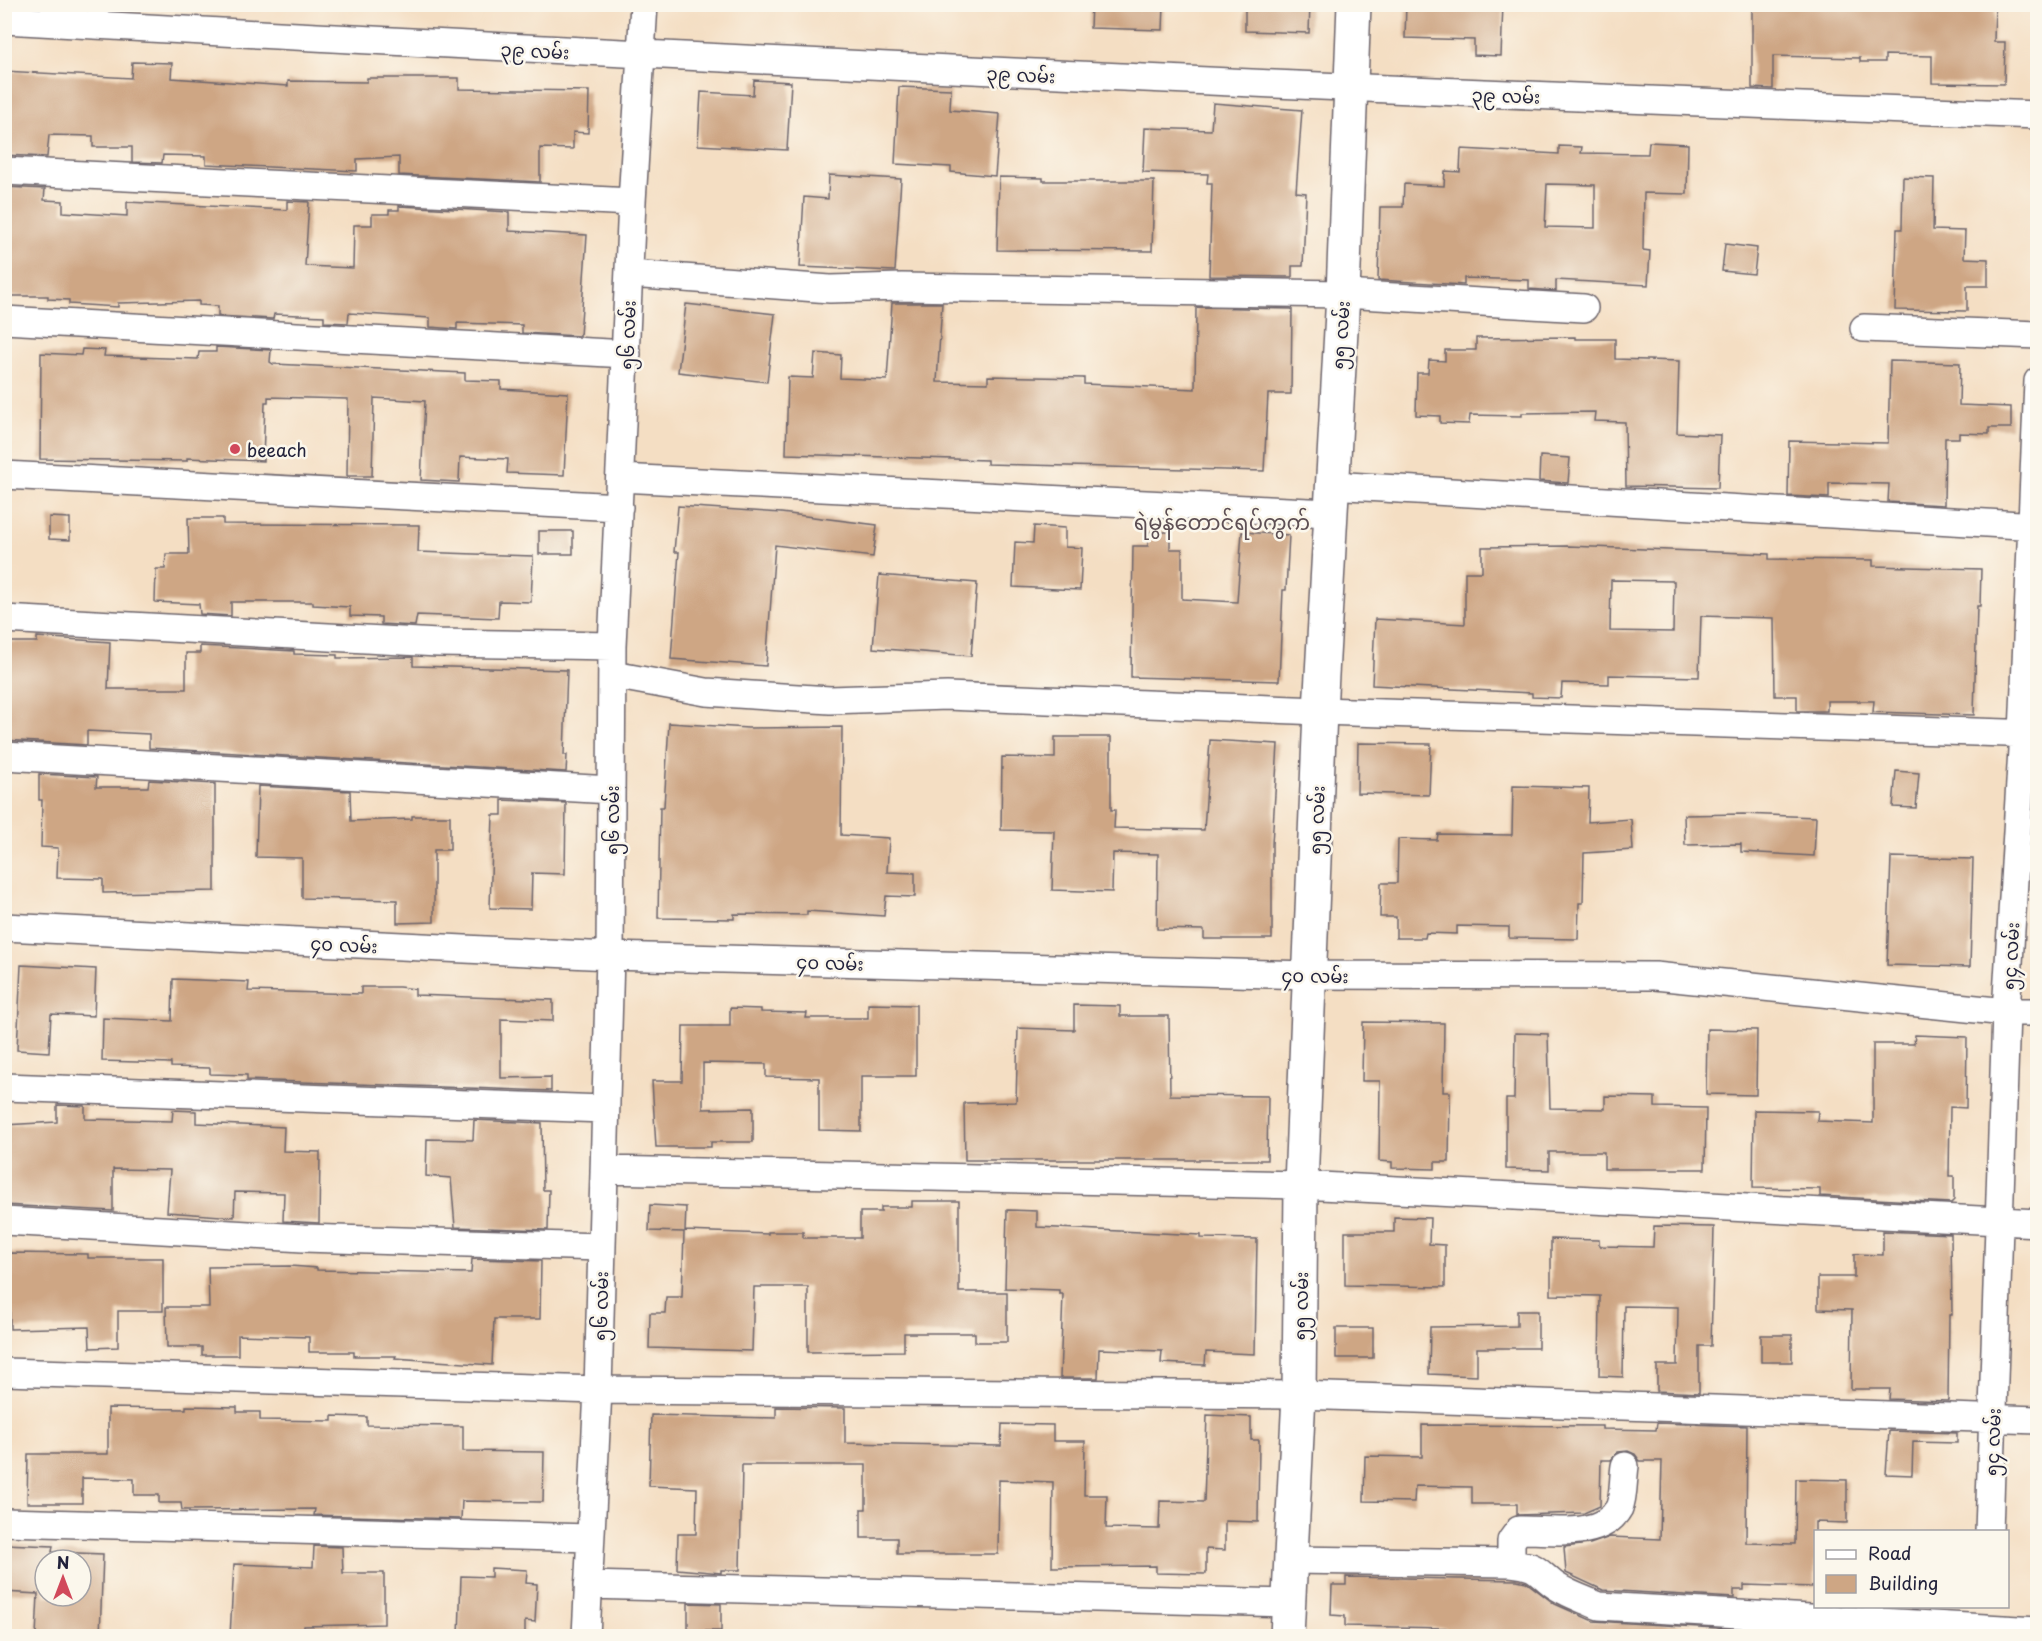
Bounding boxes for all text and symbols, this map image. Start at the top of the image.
street label: ၃၉ လမ်း [500,35,570,68]
street label: ၃၉ လမ်း [986,59,1056,92]
street label: ၃၉ လမ်း [1471,80,1541,113]
street label: ၅၆ လမ်း [612,300,645,370]
street label: ၅၅ လမ်း [1324,300,1359,370]
place label: beeach [247,436,307,463]
marker: beeach [228,442,242,456]
district label: ရဲမွန်တောင်ရပ်ကွက် [1134,505,1310,540]
street label: ၅၆ လမ်း [598,785,628,855]
street label: ၅၅ လမ်း [1301,785,1334,855]
street label: ၅၄ လမ်း [1995,921,2028,991]
street label: ၄၀ လမ်း [309,929,378,962]
street label: ၄၀ လမ်း [796,947,864,980]
street label: ၄၀ လမ်း [1281,961,1349,992]
street label: ၅၆ လမ်း [586,1271,617,1341]
street label: ၅၅ လမ်း [1286,1271,1317,1341]
street label: ၅၄ လမ်း [1977,1408,2010,1476]
legend [1814,1530,2009,1608]
text: Road [1868,1539,1912,1566]
north arrow [33,1548,93,1608]
text: N [57,1550,69,1574]
text: Building [1868,1569,1938,1596]

